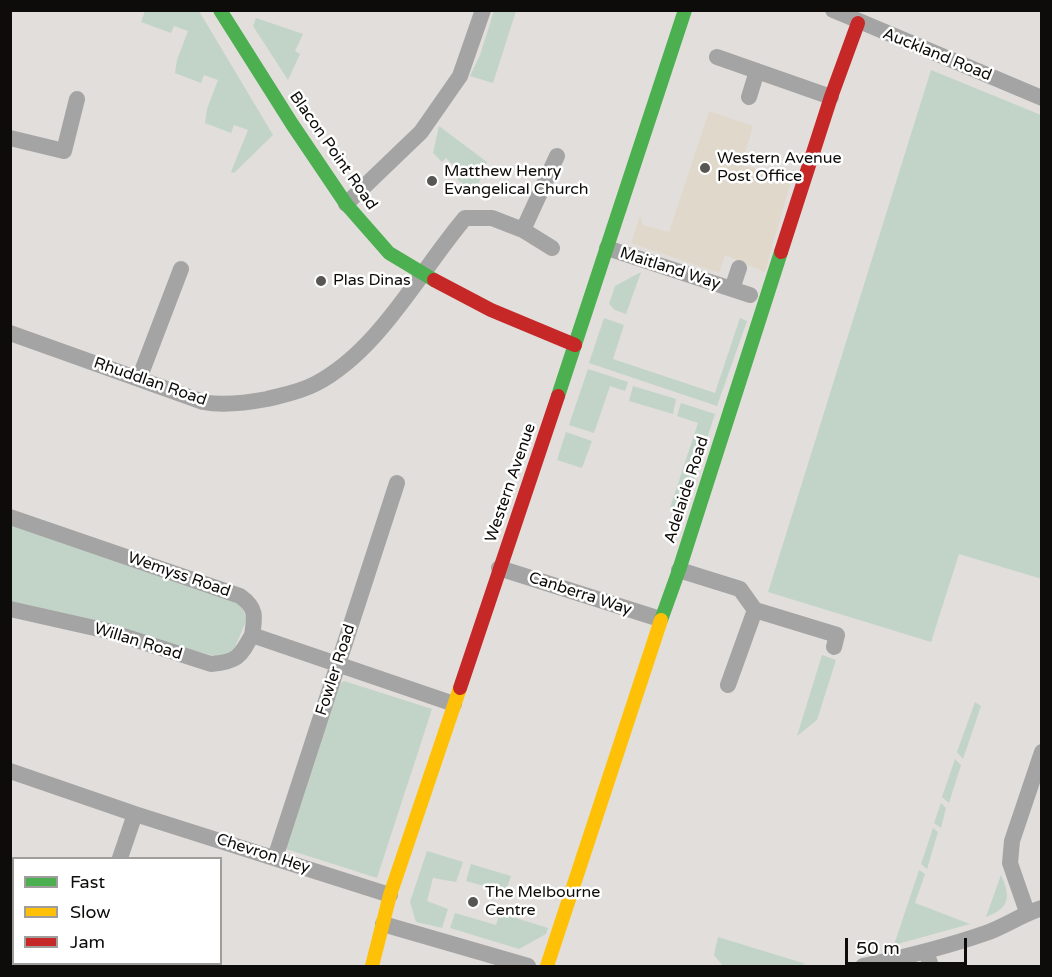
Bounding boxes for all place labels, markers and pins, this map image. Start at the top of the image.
place label: Western Avenue Post Office [717,149,841,187]
marker: Western Avenue Post Office [698,161,712,175]
place label: Matthew Henry Evangelical Church [444,162,589,200]
marker: Matthew Henry Evangelical Church [425,174,439,188]
place label: Plas Dinas [333,271,411,291]
marker: Plas Dinas [314,274,328,288]
place label: The Melbourne Centre [485,883,600,921]
marker: The Melbourne Centre [466,895,480,909]

